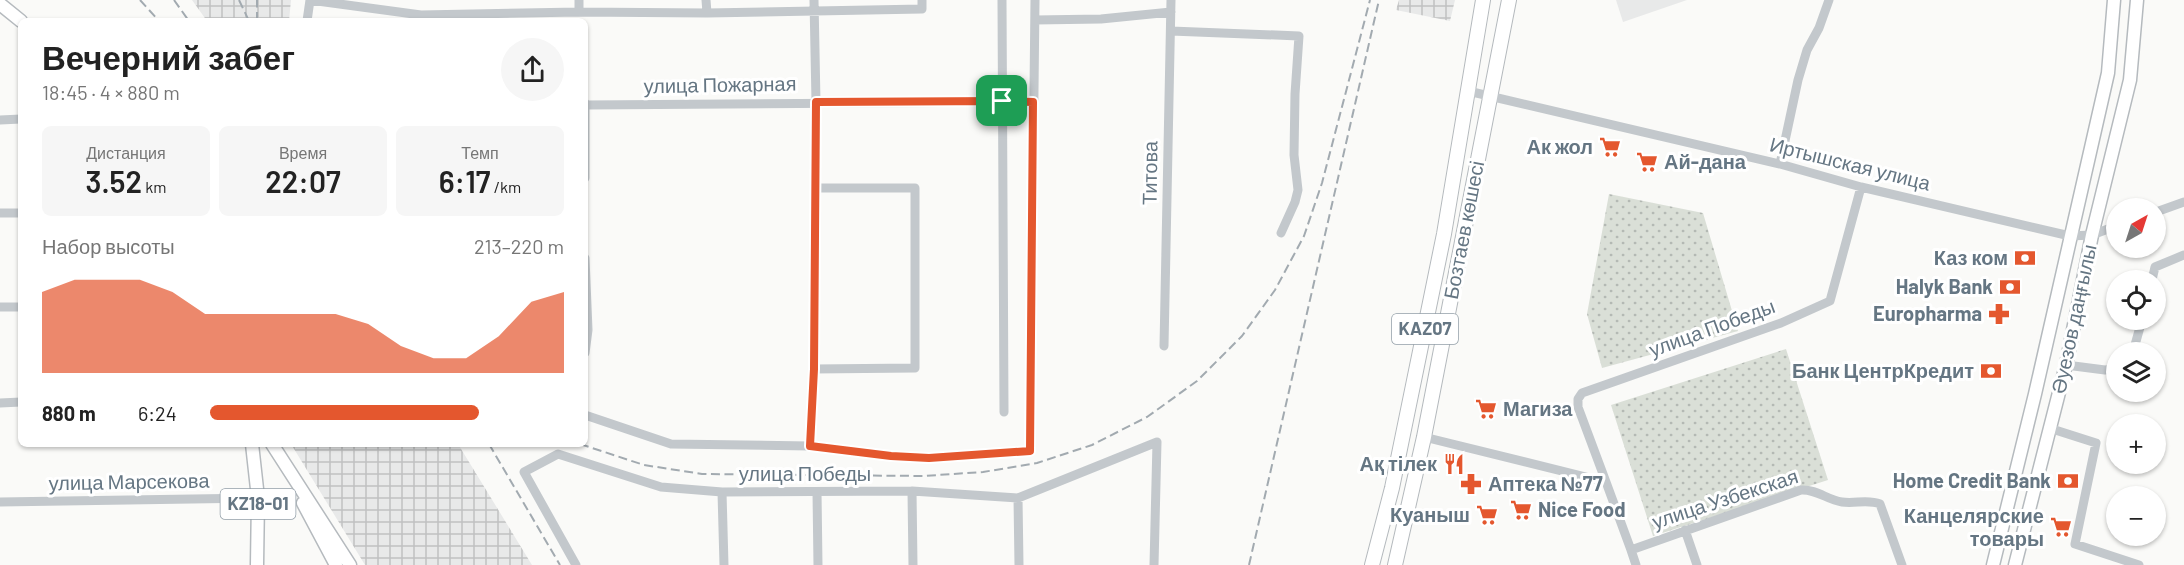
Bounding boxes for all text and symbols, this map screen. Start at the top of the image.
text: Вечерний забег [42,37,295,77]
button: share [501,38,564,101]
street label: улица Пожарная [643,71,797,97]
pin [976,75,1027,126]
text: 18:45 · 4 × 880 m [42,80,180,104]
icon: arrive [985,84,1018,117]
street label: Иртышская улица [1767,131,1934,195]
place label: Ак жол [1526,134,1593,158]
supermarket icon: Ак жол [1598,135,1622,159]
street label: Титова [1136,140,1162,205]
text: Дистанция [86,143,166,162]
text: Время [279,143,327,162]
text: Темп [461,143,499,162]
place label: Ай-дана [1664,149,1747,173]
supermarket icon: Ай-дана [1635,150,1659,174]
street label: Бозтаев көшесі [1438,159,1488,301]
text: 3.52 [85,163,142,199]
text: 22:07 [265,163,341,199]
text: 6:17 [439,163,490,199]
text: km [142,177,167,196]
text: /km [490,177,521,196]
north arrow [2106,198,2166,258]
map controls [2106,198,2166,546]
text: Набор высоты [42,234,175,258]
text: 213–220 m [474,234,564,258]
street label: Әуезов даңғылы [2046,242,2101,396]
place label: Каз ком [1934,245,2008,269]
bank icon: Каз ком [2013,246,2037,270]
button: locate [2106,270,2166,330]
place label: Halyk Bank [1896,274,1993,298]
bank icon: Halyk Bank [1998,275,2022,299]
street label: улица Победы [1645,293,1778,361]
place label: Europharma [1873,301,1982,325]
pharmacy icon: Europharma [1987,302,2011,326]
road number: KAZ07 [1392,314,1458,344]
button: layers [2106,342,2166,402]
place label: Банк ЦентрКредит [1792,358,1974,382]
bank icon: Банк ЦентрКредит [1979,359,2003,383]
place label: Магиза [1503,396,1573,420]
supermarket icon: Магиза [1474,397,1498,421]
text: 880 m [42,401,96,425]
text: 6:24 [138,401,177,425]
button: + [2106,414,2166,474]
place label: Ақ тілек [1360,451,1438,475]
restaurant icon: Ақ тілек [1442,452,1466,476]
street label: улица Победы [739,461,871,485]
street label: улица Узбекская [1649,463,1801,533]
street label: улица Марсекова [48,468,210,494]
place label: Home Credit Bank [1893,468,2051,492]
bank icon: Home Credit Bank [2056,469,2080,493]
place label: Аптека №77 [1488,471,1603,495]
pharmacy icon: Аптека №77 [1459,472,1483,496]
button: − [2106,486,2166,546]
road number: KZ18-01 [220,489,296,519]
place label: Nice Food [1538,497,1626,521]
supermarket icon: Nice Food [1509,498,1533,522]
place label: Куаныш [1390,502,1470,526]
supermarket icon: Куаныш [1475,503,1499,527]
place label: Канцелярские товары [1904,503,2044,550]
supermarket icon: Канцелярские товары [2049,515,2073,539]

